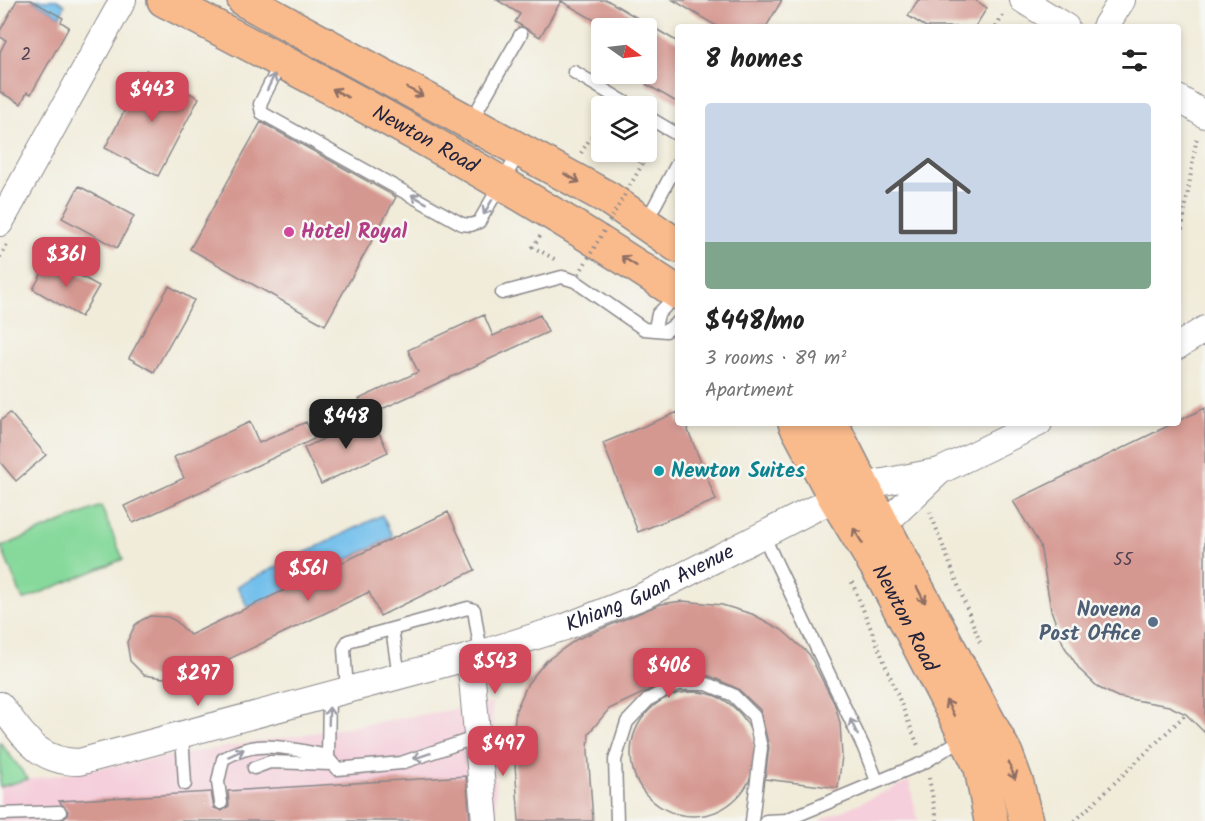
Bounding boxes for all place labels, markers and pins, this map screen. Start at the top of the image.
pin: $443 [116,72,188,123]
place label: Hotel Royal [301,216,407,249]
marker: Hotel Royal [282,225,296,239]
pin: $361 [30,237,102,288]
pin: $448 [310,399,382,450]
place label: Newton Suites [671,455,805,488]
marker: Newton Suites [652,464,666,478]
pin: $561 [272,551,344,602]
place label: Novena Post Office [1039,594,1141,651]
marker: Novena Post Office [1146,615,1160,629]
pin: $543 [459,644,531,695]
pin: $406 [633,648,705,699]
pin: $297 [162,656,234,707]
pin: $497 [467,726,539,777]

